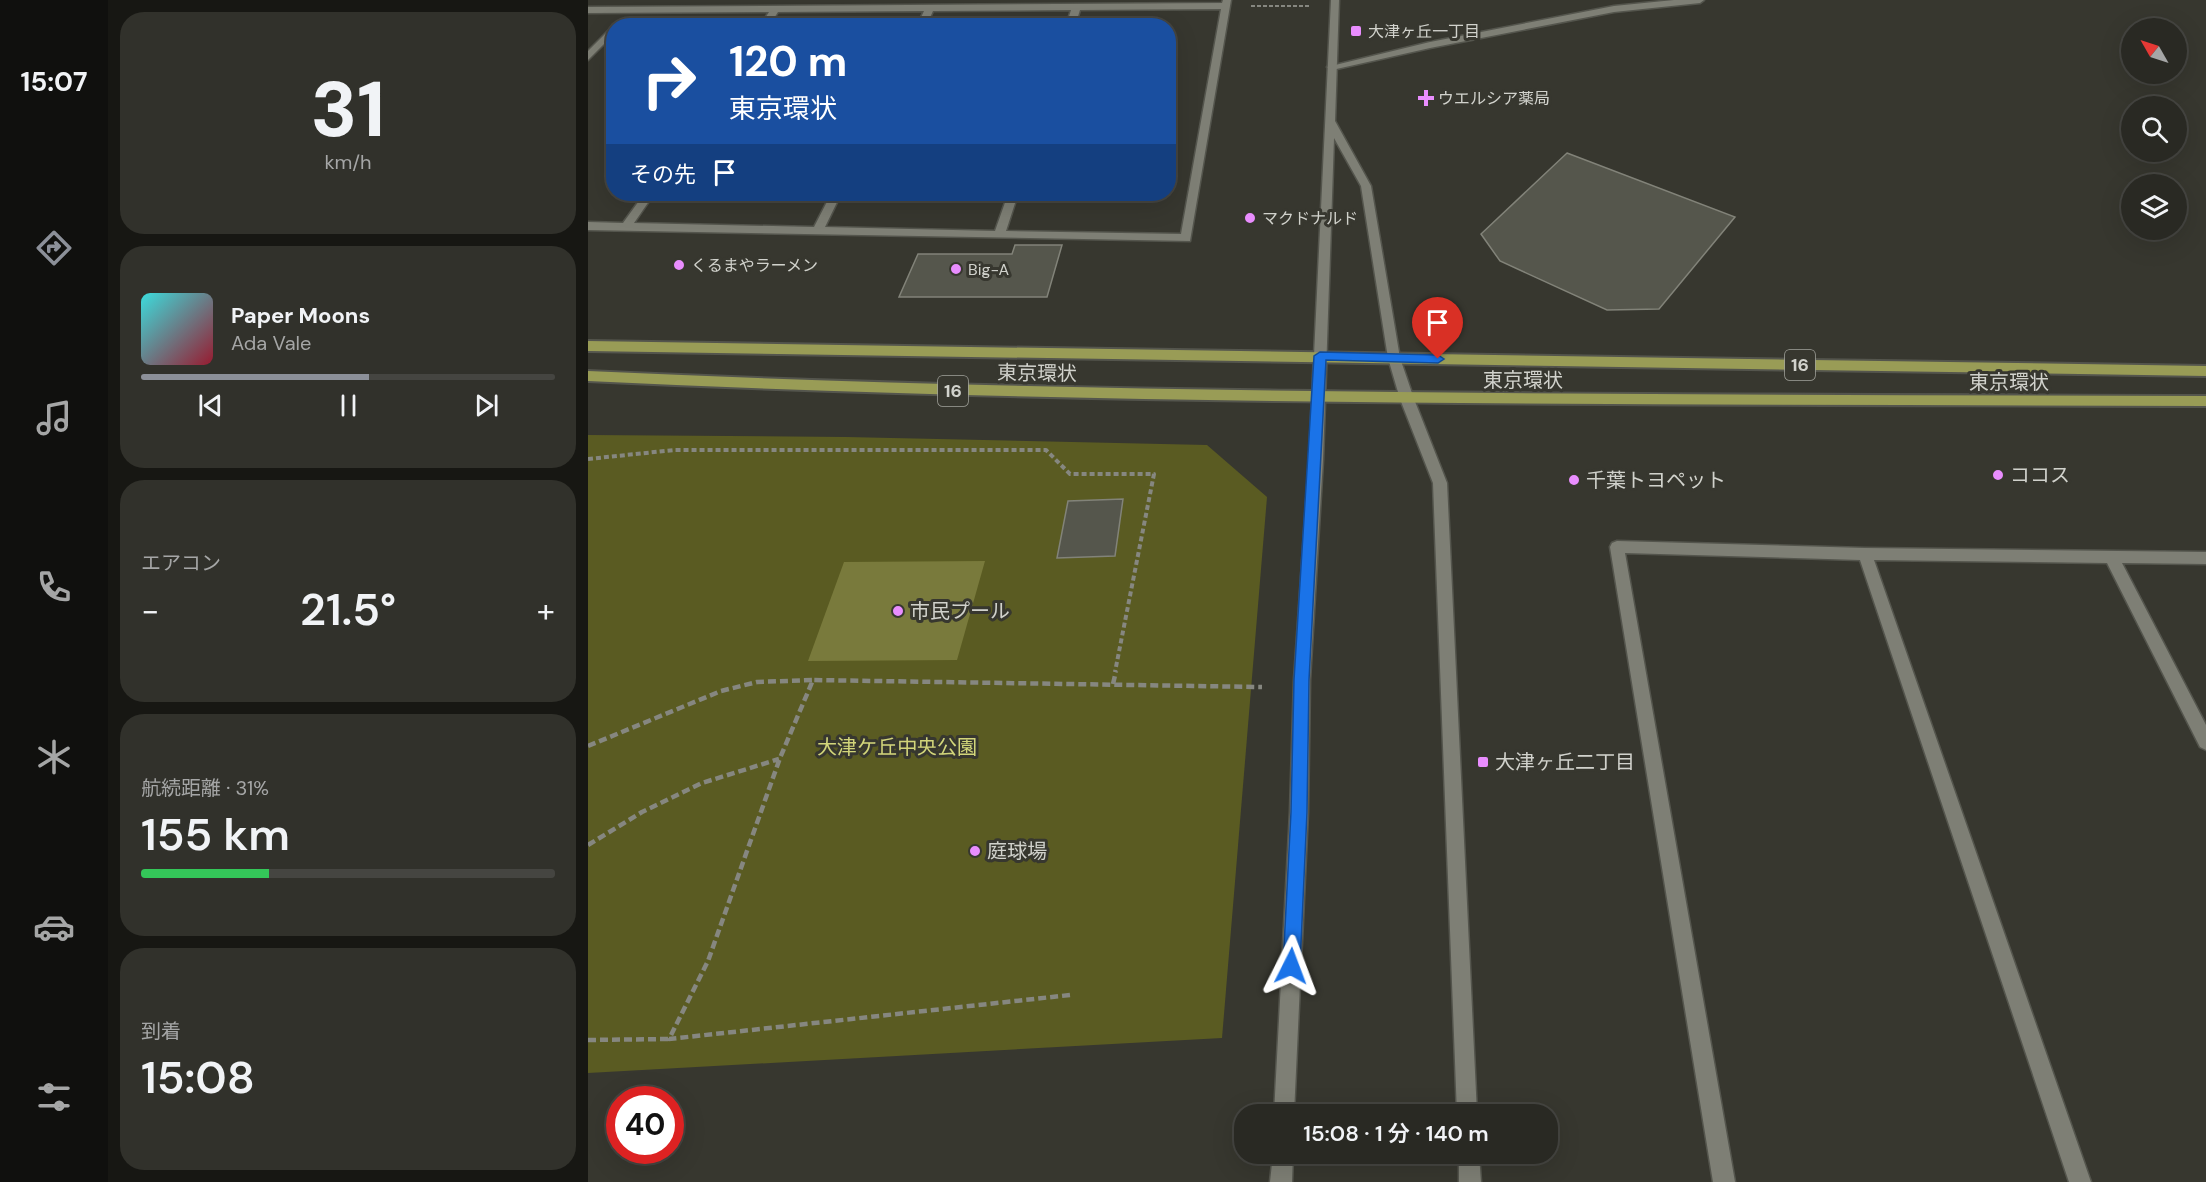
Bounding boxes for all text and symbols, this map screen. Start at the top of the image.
north arrow [2121,18,2187,84]
map controls [2121,18,2187,240]
place label: 大津ヶ丘一丁目 [1368,21,1480,42]
marker: 大津ヶ丘一丁目 [1349,24,1363,38]
text: 120 m [729,34,847,89]
icon: right [630,42,708,120]
text: 31 [311,59,385,160]
text: 15:07 [21,64,87,99]
place label: ウエルシア薬局 [1438,88,1550,109]
text: 東京環状 [729,91,837,126]
marker: ウエルシア薬局 [1419,91,1433,105]
button: search [2121,96,2187,162]
text: km/h [324,149,372,175]
icon: arrive [708,156,741,189]
text: その先 [630,160,696,189]
button: layers [2121,174,2187,240]
place label: マクドナルド [1262,208,1358,229]
marker: マクドナルド [1243,211,1257,225]
icon: directions [33,227,75,269]
place label: くるまやラーメン [691,255,818,276]
marker: くるまやラーメン [672,258,686,272]
place label: Big-A [968,259,1010,280]
marker: Big-A [949,262,963,276]
pin [1412,297,1463,359]
text: Paper Moons [231,301,370,330]
icon: arrive [1421,306,1454,339]
text: Ada Vale [231,330,311,356]
road number: 16 [1785,350,1815,380]
street label: 東京環状 [997,359,1077,387]
street label: 東京環状 [1483,367,1563,393]
street label: 東京環状 [1969,369,2049,395]
road number: 16 [938,376,968,406]
icon: previous [194,389,227,422]
icon: pause [332,389,365,422]
icon: next [470,389,503,422]
icon: music [33,397,75,439]
place label: ココス [2010,462,2070,488]
place label: 千葉トヨペット [1586,467,1726,493]
marker: ココス [1991,468,2005,482]
marker: 千葉トヨペット [1567,473,1581,487]
text: エアコン [141,550,221,576]
icon: phone [33,566,75,608]
text: 21.5° [300,580,396,639]
text: − [141,589,159,632]
text: + [537,589,555,632]
place label: 市民プール [910,598,1010,624]
marker: 市民プール [891,604,905,618]
park label: 大津ケ丘中央公園 [817,734,977,760]
icon: climate [33,736,75,778]
place label: 大津ヶ丘二丁目 [1495,749,1635,775]
marker: 大津ヶ丘二丁目 [1476,755,1490,769]
text: 航続距離 · 31% [141,775,269,801]
text: 155 km [141,805,290,864]
place label: 庭球場 [987,838,1047,864]
marker: 庭球場 [968,844,982,858]
icon: car [33,906,75,948]
position arrow [1259,934,1323,998]
text: 到着 [141,1018,181,1044]
text: 15:08 [141,1048,255,1107]
icon: filters [33,1076,75,1118]
speed limit sign: 40 [606,1086,684,1164]
text: 15:08 · 1 分 · 140 m [1303,1119,1489,1148]

